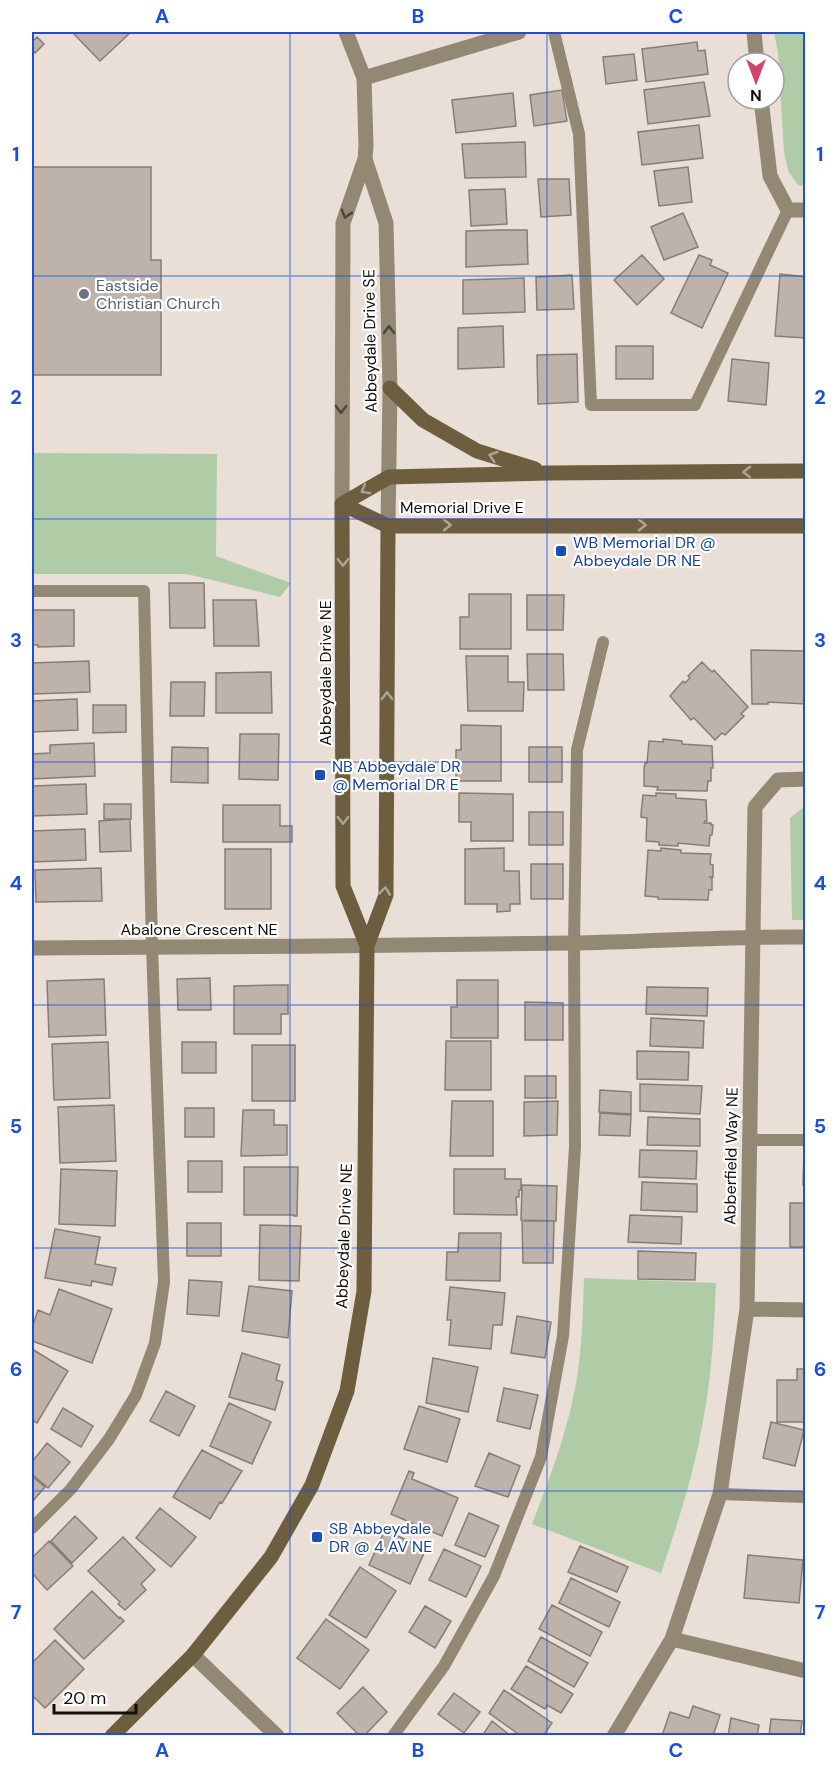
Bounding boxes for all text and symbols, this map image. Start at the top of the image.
text: A [155,3,169,29]
text: B [412,3,424,29]
text: C [669,3,683,29]
north arrow [726,51,786,111]
text: N [750,85,762,106]
text: 1 [12,141,20,167]
text: 1 [816,141,824,167]
one-way arrow [341,208,353,219]
street label: Abbeydale Drive SE [358,269,382,413]
place label: Eastside Christian Church [96,275,220,314]
marker: Eastside Christian Church [77,287,91,301]
one-way arrow [383,325,395,334]
text: 2 [10,384,22,410]
text: 2 [814,384,826,410]
one-way arrow [335,404,347,413]
one-way arrow [488,451,499,463]
one-way arrow [743,466,752,478]
one-way arrow [361,483,371,495]
street label: Memorial Drive E [400,497,524,518]
one-way arrow [442,519,451,531]
one-way arrow [637,519,646,531]
place label: WB Memorial DR @ Abbeydale DR NE [573,532,716,571]
marker: WB Memorial DR @ Abbeydale DR NE [554,544,568,558]
one-way arrow [337,558,349,567]
street label: Abbeydale Drive NE [315,600,336,746]
text: 3 [10,627,22,653]
text: 3 [814,627,826,653]
one-way arrow [381,692,393,701]
place label: NB Abbeydale DR @ Memorial DR E [332,756,461,795]
marker: NB Abbeydale DR @ Memorial DR E [313,768,327,782]
one-way arrow [337,816,349,825]
text: 4 [10,870,23,896]
text: 4 [814,870,827,896]
one-way arrow [378,886,391,896]
street label: Abalone Crescent NE [120,919,278,940]
street label: Abberfield Way NE [719,1087,743,1225]
text: 5 [10,1113,22,1139]
text: 5 [814,1113,826,1139]
street label: Abbeydale Drive NE [331,1163,357,1309]
text: 6 [10,1356,22,1382]
text: 6 [814,1356,826,1382]
place label: SB Abbeydale DR @ 4 AV NE [329,1518,432,1557]
marker: SB Abbeydale DR @ 4 AV NE [310,1530,324,1544]
text: 7 [11,1599,22,1625]
text: 7 [815,1599,826,1625]
scale bar [54,1677,136,1715]
text: 20 m [63,1686,106,1710]
text: A [155,1737,169,1763]
text: B [412,1737,424,1763]
text: C [669,1737,683,1763]

